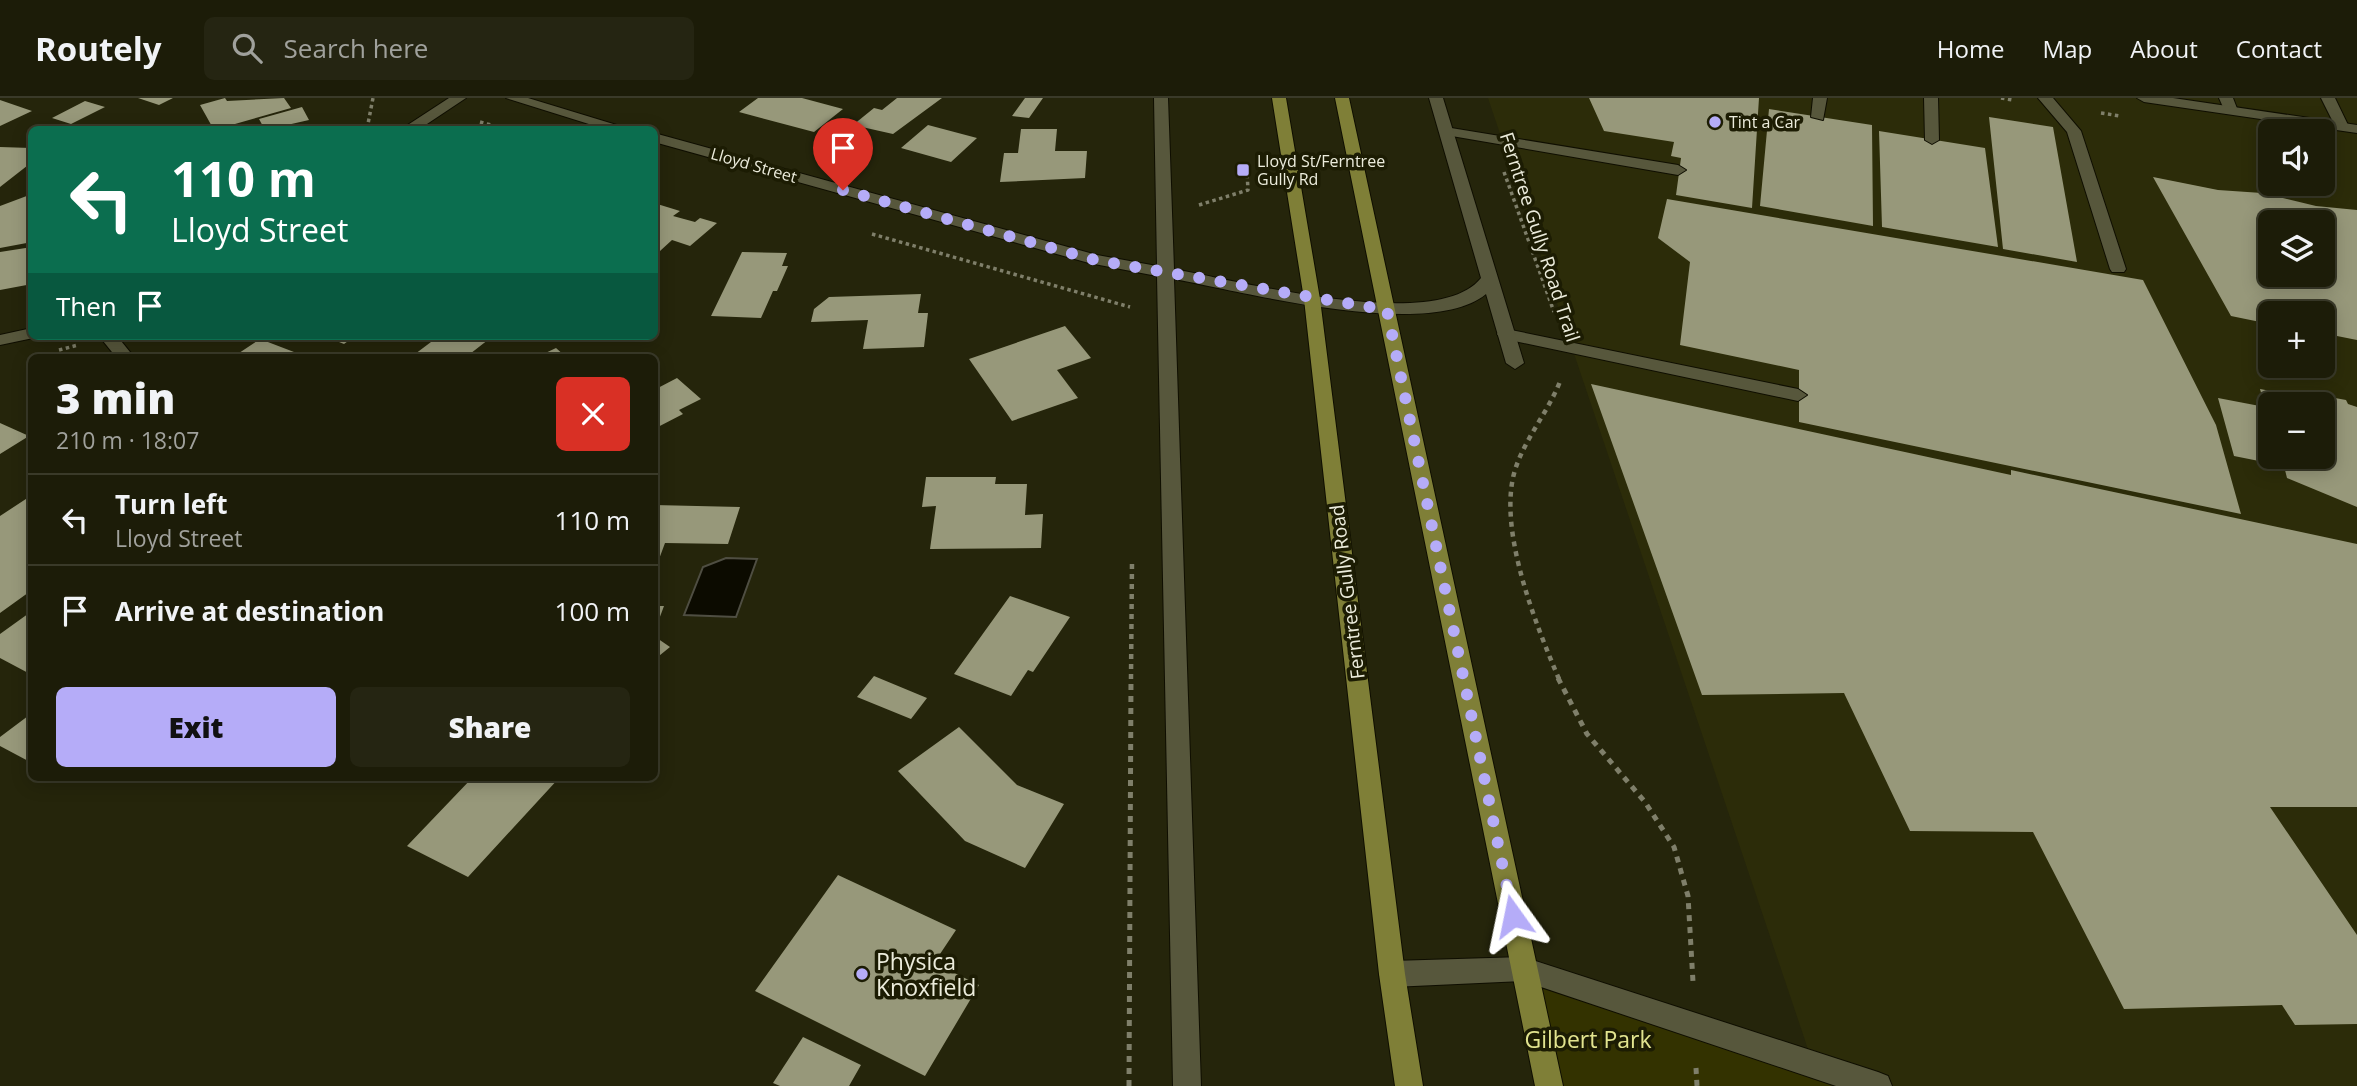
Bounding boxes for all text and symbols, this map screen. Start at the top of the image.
search box [204,17,694,80]
text: Routely [35,26,162,71]
icon: search [228,29,266,67]
text: Search here [284,30,428,66]
text: Home [1937,32,2005,65]
text: Map [2043,32,2092,65]
text: About [2130,32,2198,65]
text: Contact [2236,32,2322,65]
place label: Tint a Car [1729,111,1801,133]
marker: Tint a Car [1707,114,1723,130]
pin [813,118,873,190]
map controls [2258,119,2335,469]
button: sound [2258,119,2335,196]
icon: arrive [824,129,862,167]
street label: Ferntree Gully Road Trail [1494,129,1586,345]
street label: Lloyd Street [708,142,800,188]
text: 110 m [171,145,316,211]
place label: Lloyd St/Ferntree Gully Rd [1257,150,1385,190]
icon: left [56,154,147,245]
marker: Lloyd St/Ferntree Gully Rd [1235,162,1251,178]
text: Lloyd Street [171,208,348,251]
button: layers [2258,210,2335,287]
icon: arrive [131,287,169,325]
text: Then [56,288,117,324]
button: + [2258,301,2335,378]
text: 3 min [56,369,175,426]
button: close [556,377,630,451]
button: − [2258,392,2335,469]
text: 210 m · 18:07 [56,424,199,456]
text: Turn left [115,486,227,522]
icon: left [56,501,94,539]
text: 110 m [555,502,630,538]
street label: Ferntree Gully Road [1323,503,1371,681]
text: Lloyd Street [115,522,242,554]
icon: arrive [56,592,94,630]
text: Arrive at destination [115,593,384,629]
text: 100 m [555,593,630,629]
button: Exit [56,687,336,767]
button: Share [350,687,630,767]
position arrow [1476,879,1550,953]
place label: Physica Knoxfield [876,945,976,1003]
marker: Physica Knoxfield [854,966,870,982]
park label: Gilbert Park [1525,1023,1652,1055]

